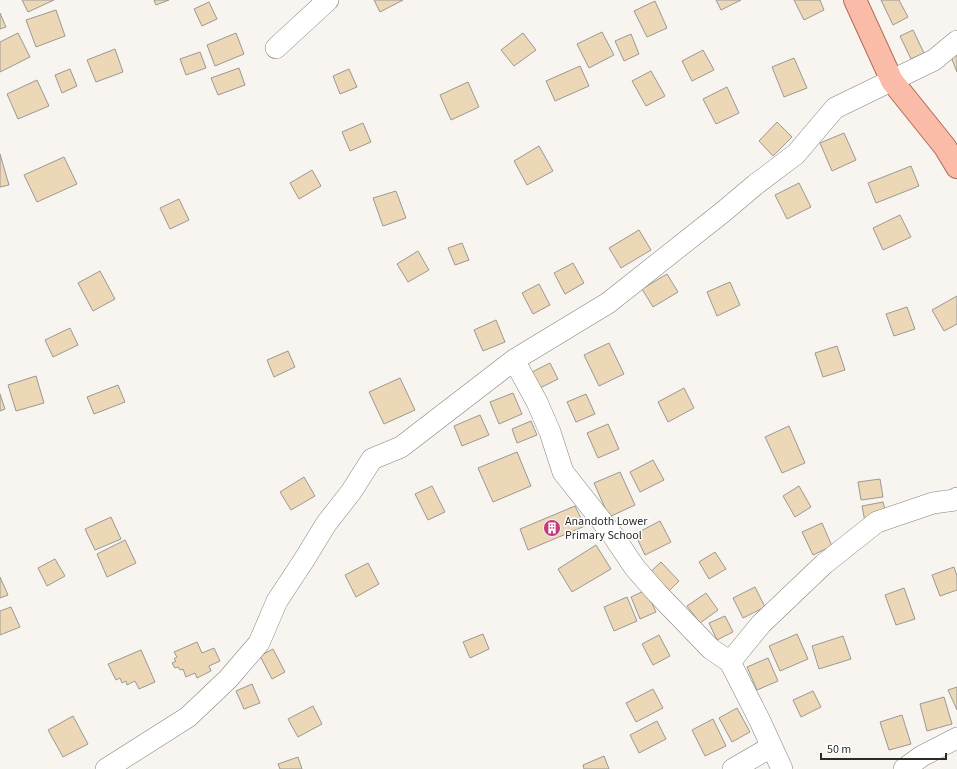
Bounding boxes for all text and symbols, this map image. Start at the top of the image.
place label: Anandoth Lower Primary School [565,513,648,544]
building icon: Anandoth Lower Primary School [542,518,562,538]
scale bar [821,735,946,761]
text: 50 m [827,741,851,758]

